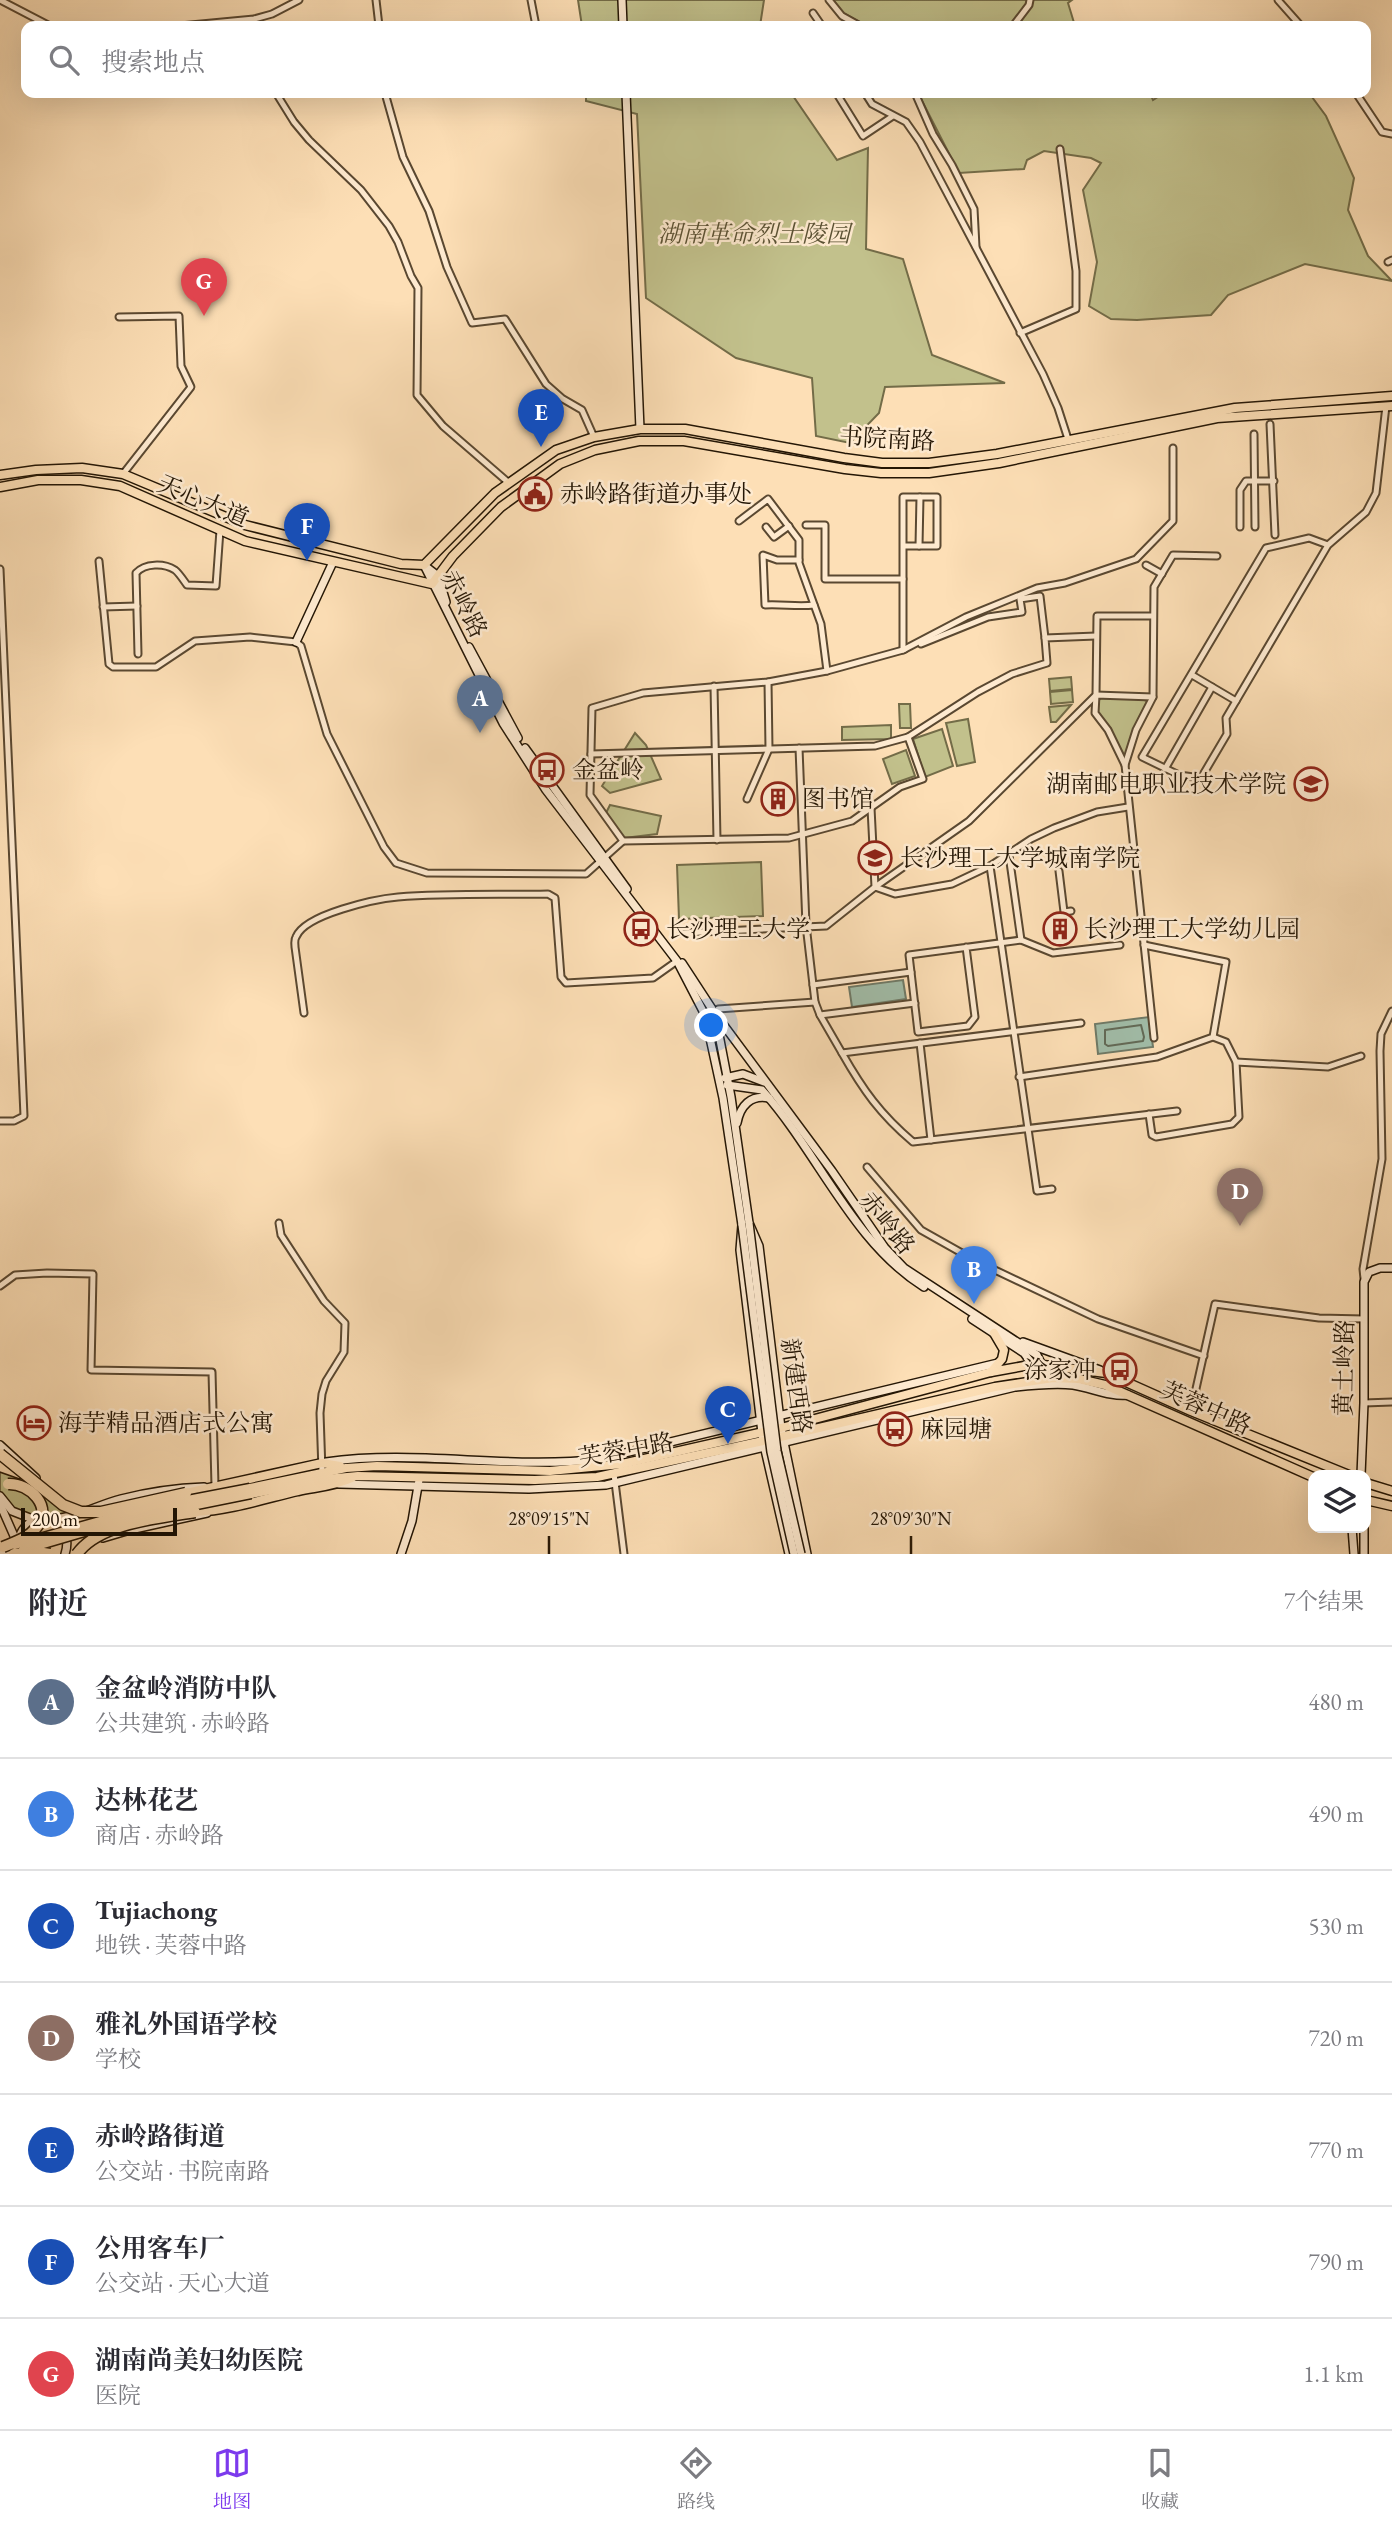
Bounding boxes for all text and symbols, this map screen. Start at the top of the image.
search box [21,21,1371,98]
icon: search [45,41,83,79]
text: 搜索地点 [101,45,205,79]
park label: 湖南革命烈士陵园 [658,218,854,249]
pin: G [181,258,227,316]
pin: E [518,389,564,447]
street label: 书院南路 [838,421,936,456]
street label: 天心大道 [153,468,253,534]
public building icon: 赤岭路街道办事处 [516,475,554,513]
place label: 赤岭路街道办事处 [560,478,752,509]
pin: F [284,503,330,561]
street label: 赤岭路 [434,565,495,643]
pin: A [457,675,503,733]
bus stop icon: 金盆岭 [528,751,566,789]
place label: 金盆岭 [572,754,644,785]
school or university icon: 湖南邮电职业技术学院 [1292,765,1330,803]
place label: 湖南邮电职业技术学院 [1046,768,1286,799]
building icon: 图书馆 [759,780,797,818]
place label: 图书馆 [802,783,874,814]
school or university icon: 长沙理工大学城南学院 [856,839,894,877]
place label: 长沙理工大学城南学院 [900,842,1140,873]
bus stop icon: 长沙理工大学 [622,910,660,948]
building icon: 长沙理工大学幼儿园 [1041,910,1079,948]
place label: 长沙理工大学 [666,913,810,944]
place label: 长沙理工大学幼儿园 [1084,913,1300,944]
your location [694,1008,728,1042]
pin: D [1217,1168,1263,1226]
street label: 赤岭路 [853,1185,922,1260]
pin: B [951,1246,997,1304]
street label: 黄土岭路 [1327,1320,1360,1416]
street label: 新建西路 [774,1336,819,1436]
bus stop icon: 涂家冲 [1101,1351,1139,1389]
place label: 涂家冲 [1024,1354,1096,1385]
street label: 芙蓉中路 [1156,1374,1256,1441]
pin: C [705,1386,751,1444]
hotel icon: 海芋精品酒店式公寓 [15,1404,53,1442]
place label: 海芋精品酒店式公寓 [58,1407,274,1438]
bus stop icon: 麻园塘 [876,1410,914,1448]
place label: 麻园塘 [920,1413,992,1444]
street label: 芙蓉中路 [576,1426,676,1473]
map controls [1308,1470,1371,1533]
button: layers [1308,1470,1371,1533]
scale bar [21,1505,177,1537]
text: 200 m [32,1507,78,1532]
text: 28°09'15"N [509,1507,590,1530]
text: 28°09'30"N [871,1507,952,1530]
text: 附近 [28,1583,88,1622]
text: 7个结果 [1284,1586,1364,1616]
text: 金盆岭消防中队 [95,1671,277,1705]
text: A [43,1687,59,1717]
text: 480 m [1308,1687,1364,1717]
text: 公共建筑 · 赤岭路 [95,1708,270,1738]
text: 达林花艺 [95,1783,199,1817]
text: B [44,1799,58,1829]
text: 490 m [1308,1799,1364,1829]
text: 商店 · 赤岭路 [95,1820,224,1850]
text: Tujiachong [95,1893,217,1927]
text: C [43,1911,59,1941]
text: 530 m [1308,1911,1364,1941]
text: 地铁 · 芙蓉中路 [95,1930,247,1960]
text: 雅礼外国语学校 [95,2007,277,2041]
text: D [42,2023,60,2053]
text: 720 m [1308,2023,1364,2053]
text: 学校 [95,2044,141,2074]
text: 赤岭路街道 [95,2119,225,2153]
text: E [44,2135,58,2165]
text: 770 m [1308,2135,1364,2165]
text: 公交站 · 书院南路 [95,2156,270,2186]
text: 公用客车厂 [95,2231,225,2265]
text: F [45,2247,57,2277]
text: 790 m [1308,2247,1364,2277]
text: 公交站 · 天心大道 [95,2268,270,2298]
text: 湖南尚美妇幼医院 [95,2343,303,2377]
text: G [43,2359,59,2389]
text: 1.1 km [1303,2359,1364,2389]
text: 医院 [95,2380,141,2410]
tab: 地图 [213,2444,251,2514]
tab: 路线 [677,2444,715,2514]
tab: 收藏 [1141,2444,1179,2514]

